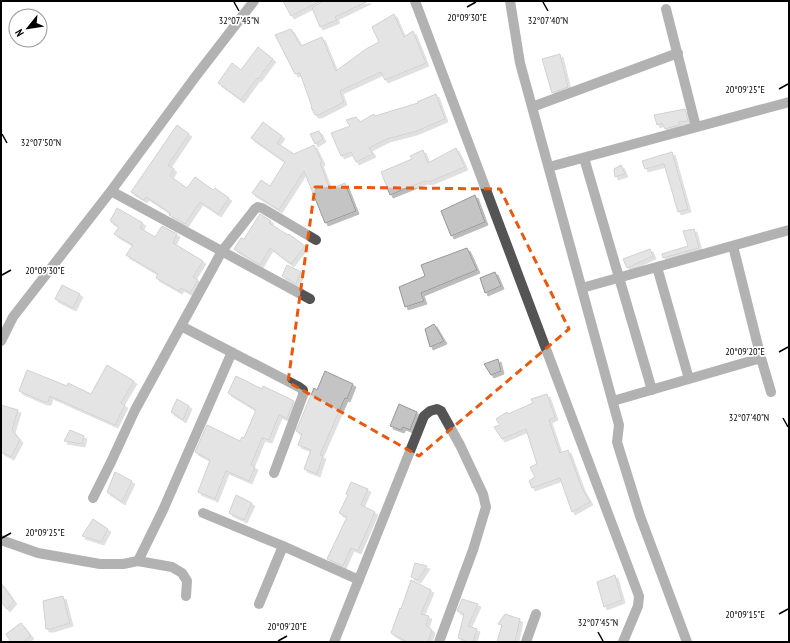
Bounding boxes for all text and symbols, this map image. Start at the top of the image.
north arrow [8,8,48,48]
text: 20°09'30"E [447,11,487,24]
text: 32°07'45"N [219,14,259,27]
text: 32°07'40"N [528,14,568,27]
text: N [12,27,27,39]
text: 20°09'25"E [725,83,765,96]
text: 32°07'50"N [21,136,61,149]
text: 20°09'30"E [25,264,65,277]
text: 20°09'20"E [725,345,765,358]
text: 32°07'40"N [729,411,769,424]
text: 20°09'25"E [25,526,65,539]
text: 20°09'15"E [725,608,765,621]
text: 32°07'45"N [578,616,618,629]
text: 20°09'20"E [267,620,307,633]

